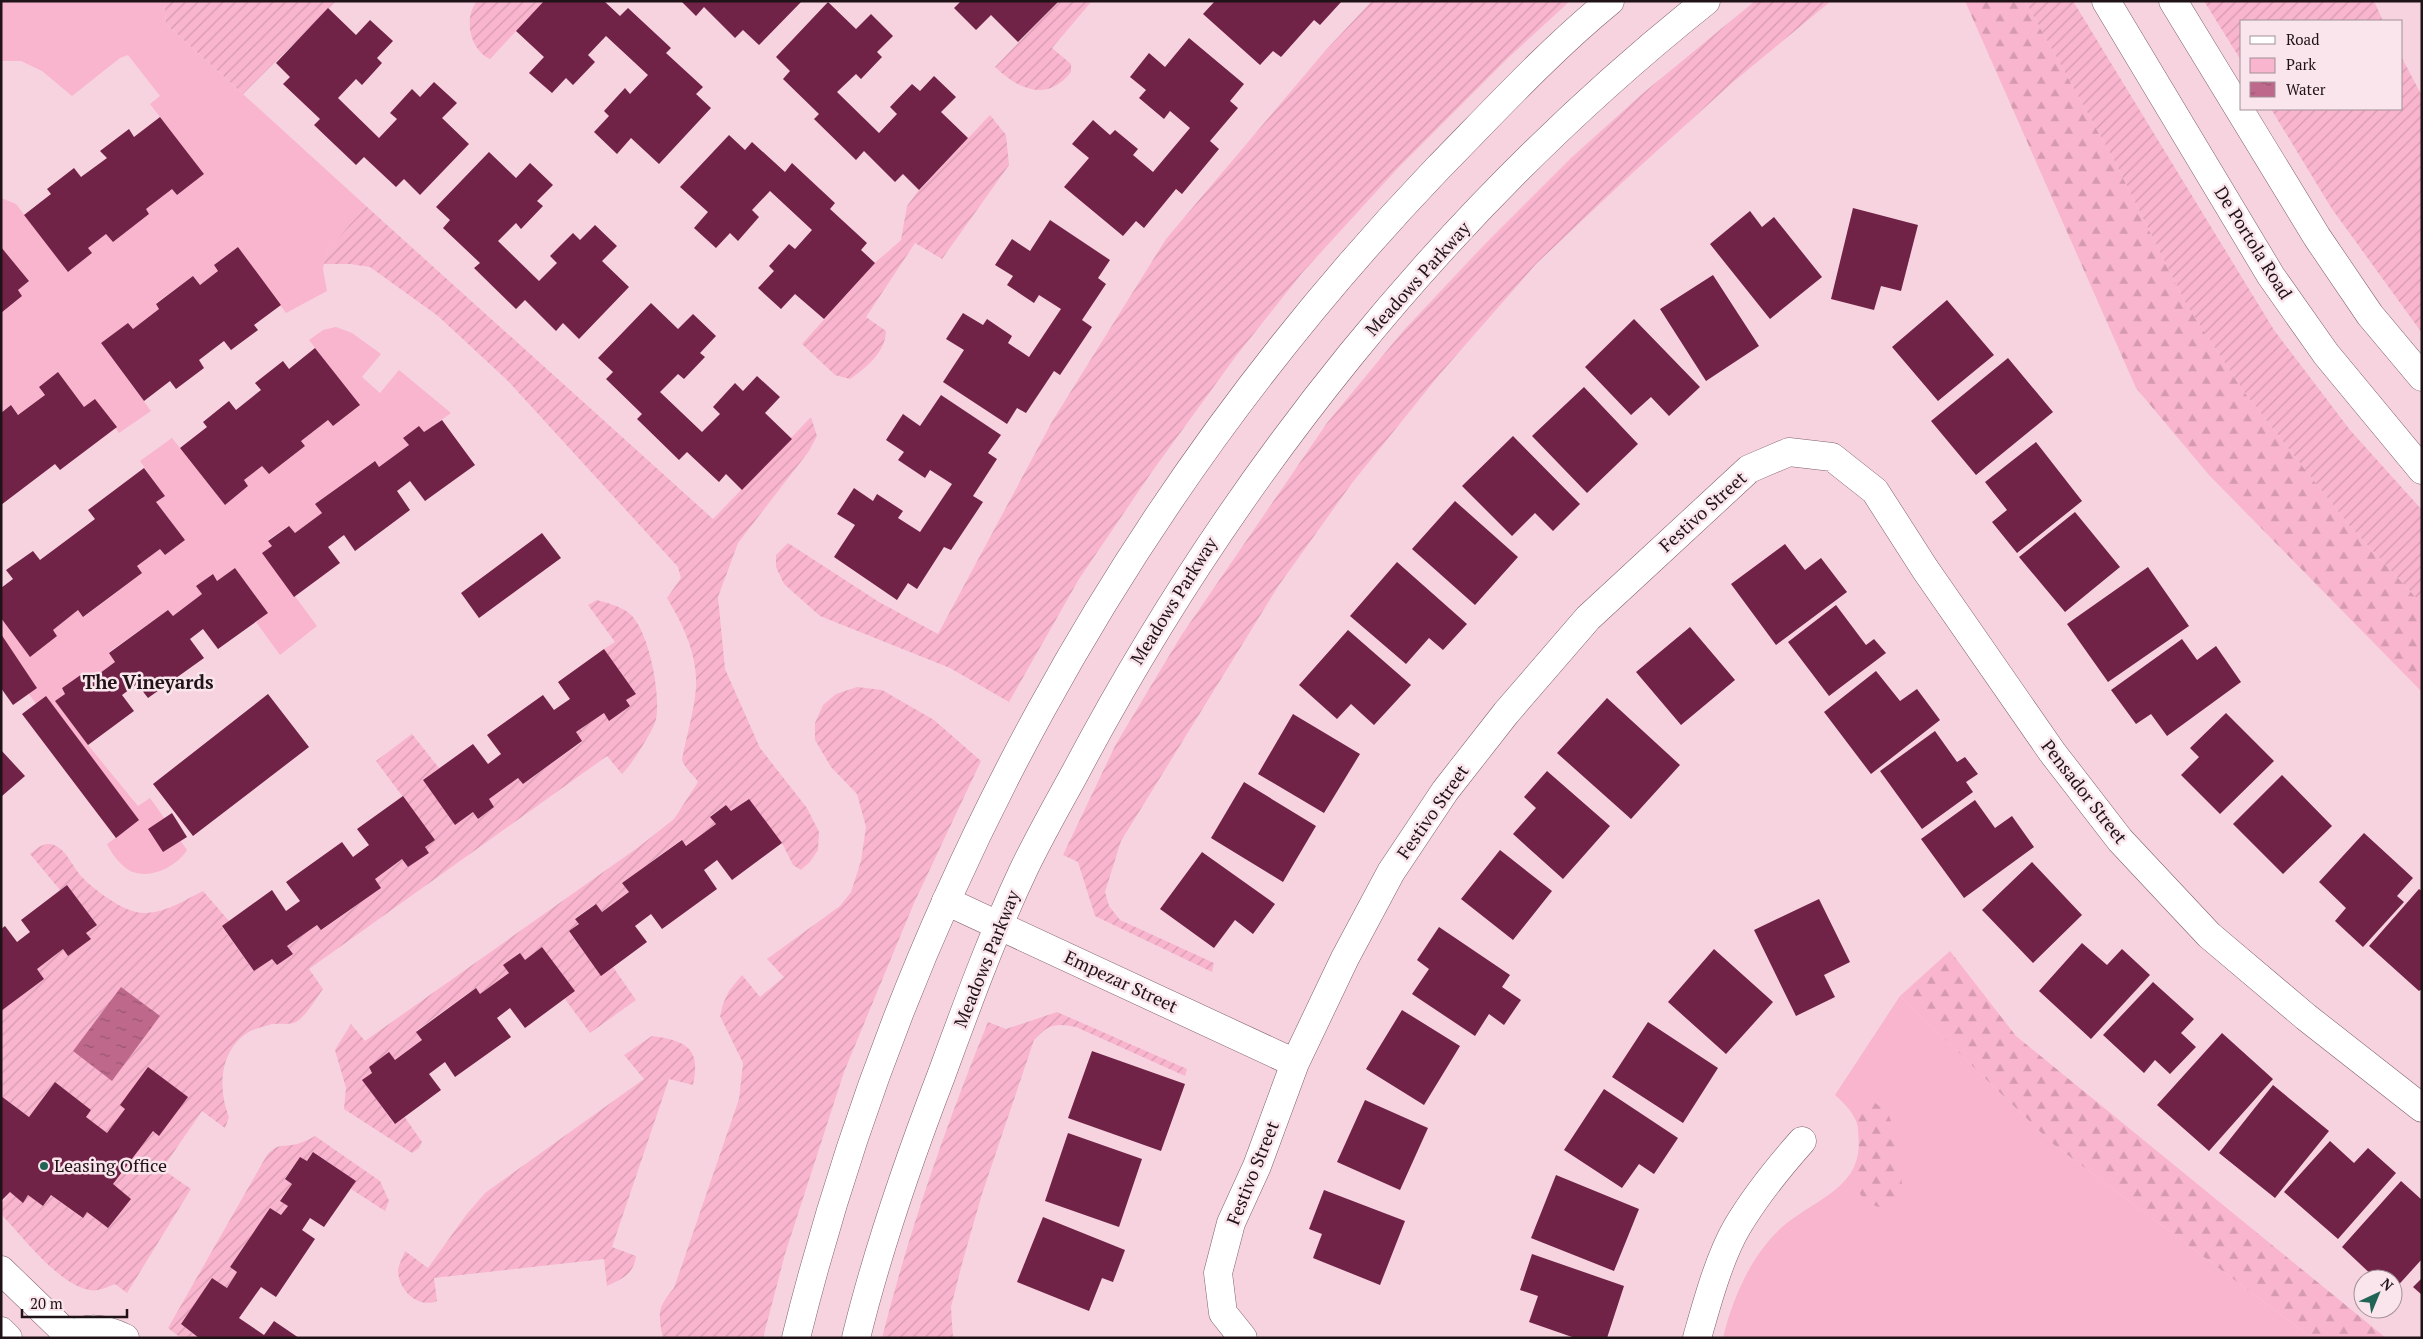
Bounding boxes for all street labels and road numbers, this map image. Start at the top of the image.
street label: De Portola Road [2210,181,2298,303]
street label: Meadows Parkway [1359,215,1476,341]
street label: Festivo Street [1653,465,1751,557]
street label: Meadows Parkway [1124,531,1222,669]
street label: Pensador Street [2037,734,2133,849]
street label: Festivo Street [1391,759,1474,863]
street label: Meadows Parkway [948,886,1025,1031]
street label: Empezar Street [1061,944,1182,1018]
street label: Festivo Street [1220,1117,1284,1228]

